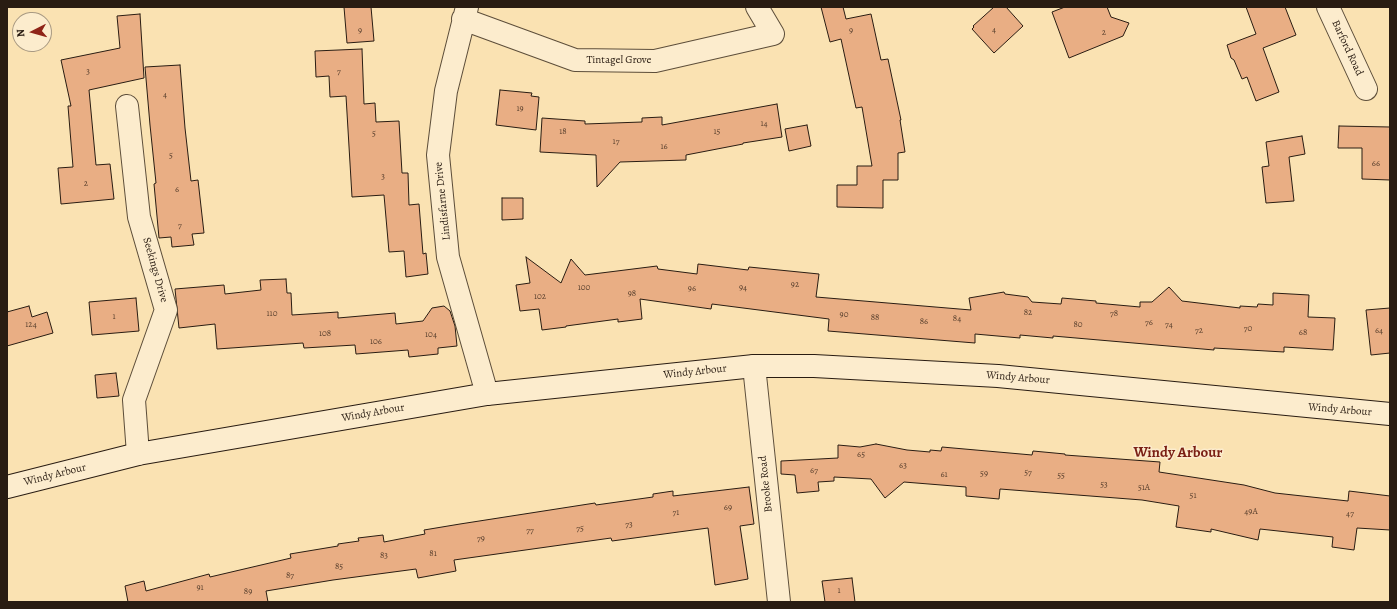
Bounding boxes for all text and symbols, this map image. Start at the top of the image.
north arrow [12,12,52,52]
street label: Barford Road [1328,18,1366,78]
house number: 4 [992,25,996,35]
house number: 9 [358,26,362,36]
house number: 9 [849,26,853,36]
text: N [13,28,28,38]
house number: 2 [1102,28,1106,38]
street label: Tintagel Grove [586,53,652,67]
house number: 3 [86,67,90,77]
house number: 7 [337,67,341,77]
house number: 4 [163,90,167,100]
house number: 19 [516,104,524,114]
house number: 14 [760,119,768,129]
house number: 18 [559,127,567,137]
house number: 15 [714,127,720,137]
house number: 5 [372,129,376,139]
house number: 17 [613,137,619,147]
house number: 16 [660,142,668,152]
house number: 5 [169,151,173,161]
house number: 66 [1372,159,1380,169]
street label: Lindisfarne Drive [432,161,454,241]
house number: 3 [381,172,385,182]
house number: 2 [84,179,88,189]
house number: 6 [175,185,179,195]
house number: 7 [178,221,182,231]
street label: Seekings Drive [139,236,171,304]
house number: 92 [791,280,799,290]
house number: 100 [578,283,590,293]
house number: 94 [739,283,747,293]
house number: 96 [688,284,696,294]
house number: 98 [628,289,636,299]
house number: 102 [534,292,546,302]
house number: 82 [1024,308,1032,318]
house number: 110 [267,309,277,319]
house number: 78 [1110,309,1118,319]
house number: 90 [840,310,848,320]
house number: 1 [112,312,116,322]
house number: 88 [871,313,879,323]
house number: 84 [953,314,961,324]
house number: 86 [920,317,928,327]
house number: 76 [1145,318,1153,328]
house number: 124 [25,320,37,330]
house number: 80 [1073,320,1083,330]
house number: 74 [1165,320,1173,330]
house number: 70 [1244,324,1252,334]
house number: 72 [1195,326,1203,336]
house number: 64 [1375,326,1383,336]
house number: 68 [1299,328,1307,338]
house number: 108 [319,329,331,339]
house number: 104 [425,330,437,340]
house number: 106 [370,337,382,347]
street label: Windy Arbour [663,362,727,382]
street label: Windy Arbour [986,369,1050,387]
street label: Windy Arbour [341,401,405,425]
street label: Windy Arbour [1308,401,1372,419]
district label: Windy Arbour [1133,444,1223,462]
house number: 65 [857,450,865,460]
street label: Brooke Road [756,455,776,513]
street label: Windy Arbour [23,461,87,489]
house number: 63 [899,461,907,471]
house number: 67 [810,466,818,476]
house number: 57 [1024,468,1032,478]
house number: 59 [980,469,988,479]
house number: 61 [940,470,948,480]
house number: 55 [1057,471,1065,481]
house number: 53 [1100,480,1108,490]
house number: 51A [1138,483,1150,493]
house number: 51 [1190,491,1196,501]
house number: 69 [724,503,732,513]
house number: 49A [1244,507,1258,517]
house number: 71 [673,508,679,518]
house number: 47 [1346,509,1354,519]
house number: 73 [625,520,633,530]
house number: 75 [576,524,584,534]
house number: 77 [526,526,534,536]
house number: 79 [477,534,485,544]
house number: 81 [429,549,437,559]
house number: 83 [380,551,388,561]
house number: 85 [335,562,343,572]
house number: 87 [286,571,294,581]
house number: 91 [196,583,204,593]
house number: 1 [837,586,841,596]
house number: 89 [244,587,252,597]

